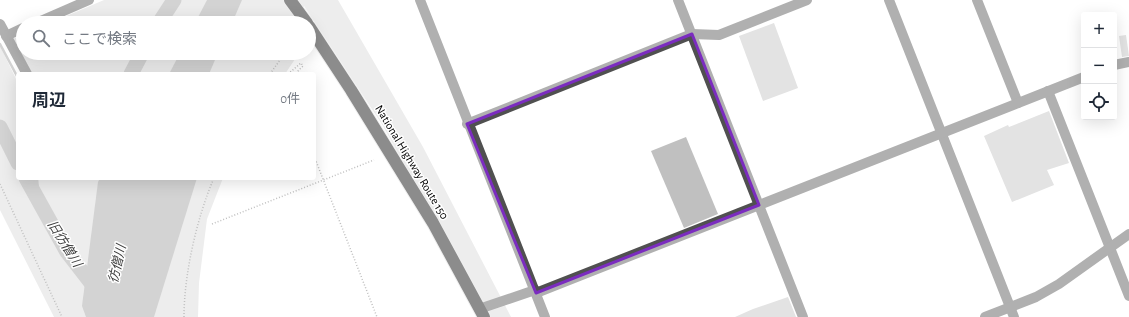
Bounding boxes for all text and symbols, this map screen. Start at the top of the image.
map controls [1081,12,1117,120]
button: + [1081,12,1117,48]
search box [16,16,316,60]
icon: search [30,27,52,49]
text: ここで検索 [62,32,137,47]
button: − [1081,48,1117,84]
button: locate [1081,84,1117,120]
text: 周辺 [32,92,66,109]
text: 0件 [280,93,300,106]
street label: National Highway Route 150 [372,103,451,222]
water label: 旧彷僧川 [45,218,85,271]
water label: 彷僧川 [106,241,129,284]

